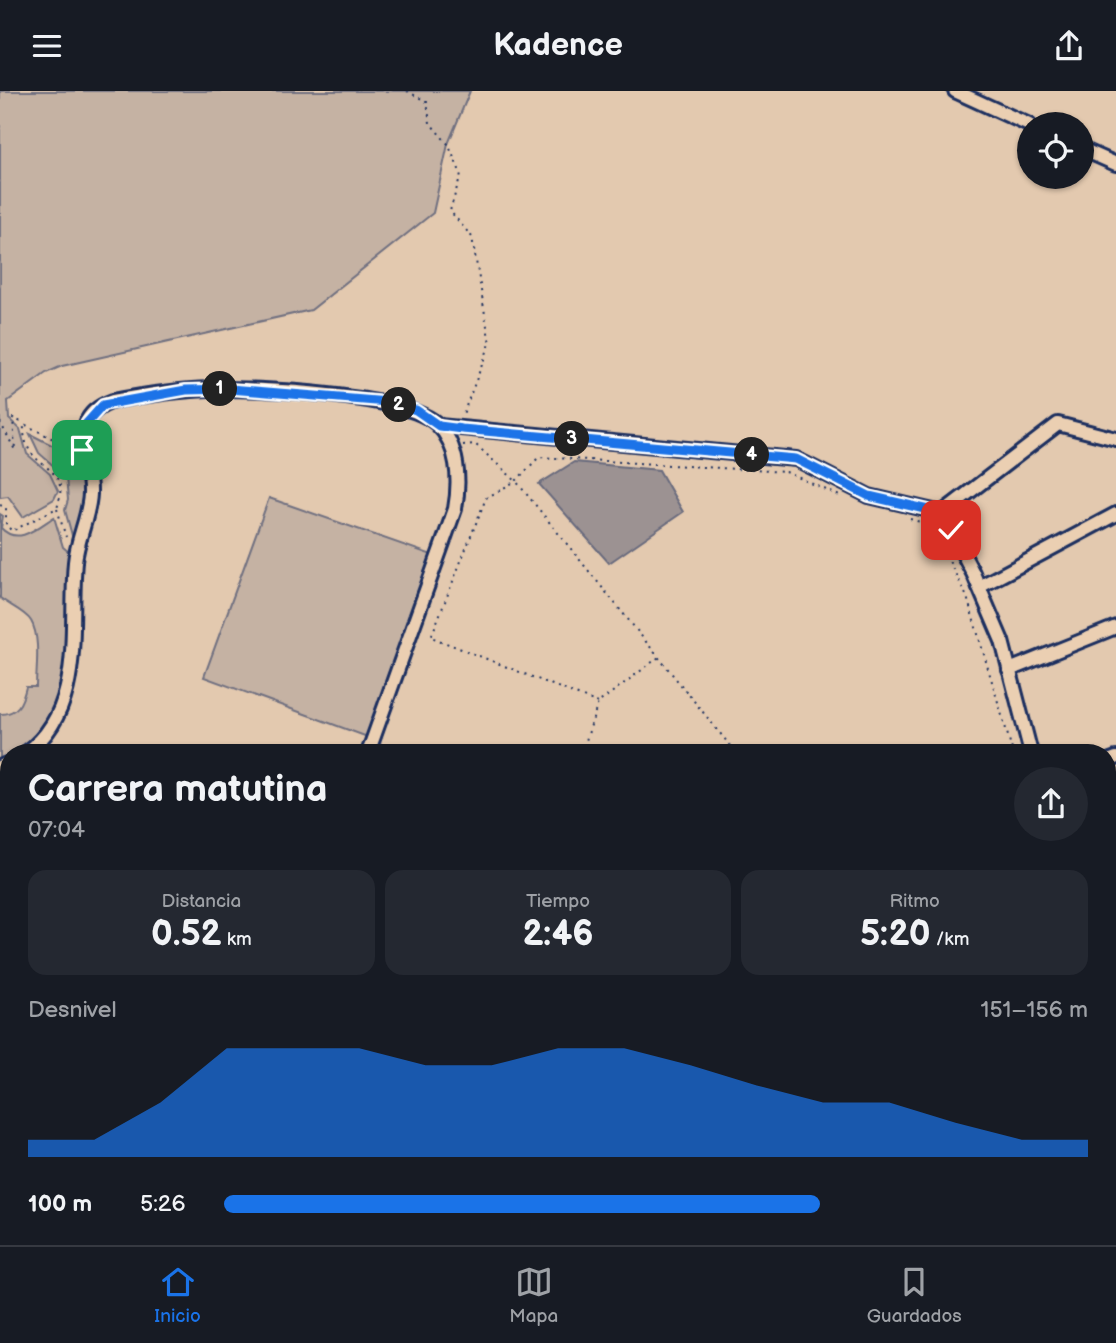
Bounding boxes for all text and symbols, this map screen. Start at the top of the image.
text: Kadence [493,26,623,65]
icon: menu [28,27,66,65]
icon: share [1050,27,1088,65]
map controls [1017,112,1094,189]
button: locate [1017,112,1094,189]
pin: 1 [202,371,238,407]
text: 1 [216,377,224,400]
pin: 2 [382,387,416,423]
text: 2 [393,393,404,416]
pin [52,420,112,480]
pin: 3 [554,421,590,457]
text: 3 [566,427,577,450]
icon: arrive [63,431,101,469]
pin: 4 [734,437,770,473]
text: 4 [746,443,757,466]
pin [921,500,981,560]
icon: check [932,511,970,549]
text: Carrera matutina [28,767,328,812]
button: share [1014,767,1088,841]
text: 07:04 [28,816,85,844]
text: Distancia [161,890,241,913]
text: Tiempo [526,890,590,913]
text: Ritmo [890,890,940,913]
text: 0.52 [151,913,222,956]
text: 2:46 [522,913,594,956]
text: 5:20 [860,913,931,956]
text: km [222,928,252,951]
text: /km [931,928,969,951]
text: Desnivel [28,996,117,1024]
text: 151–156 m [980,996,1088,1024]
text: 100 m [28,1190,92,1218]
text: 5:26 [140,1190,185,1218]
tab: Inicio [154,1263,201,1328]
tab: Mapa [509,1263,558,1328]
tab: Guardados [867,1263,962,1328]

